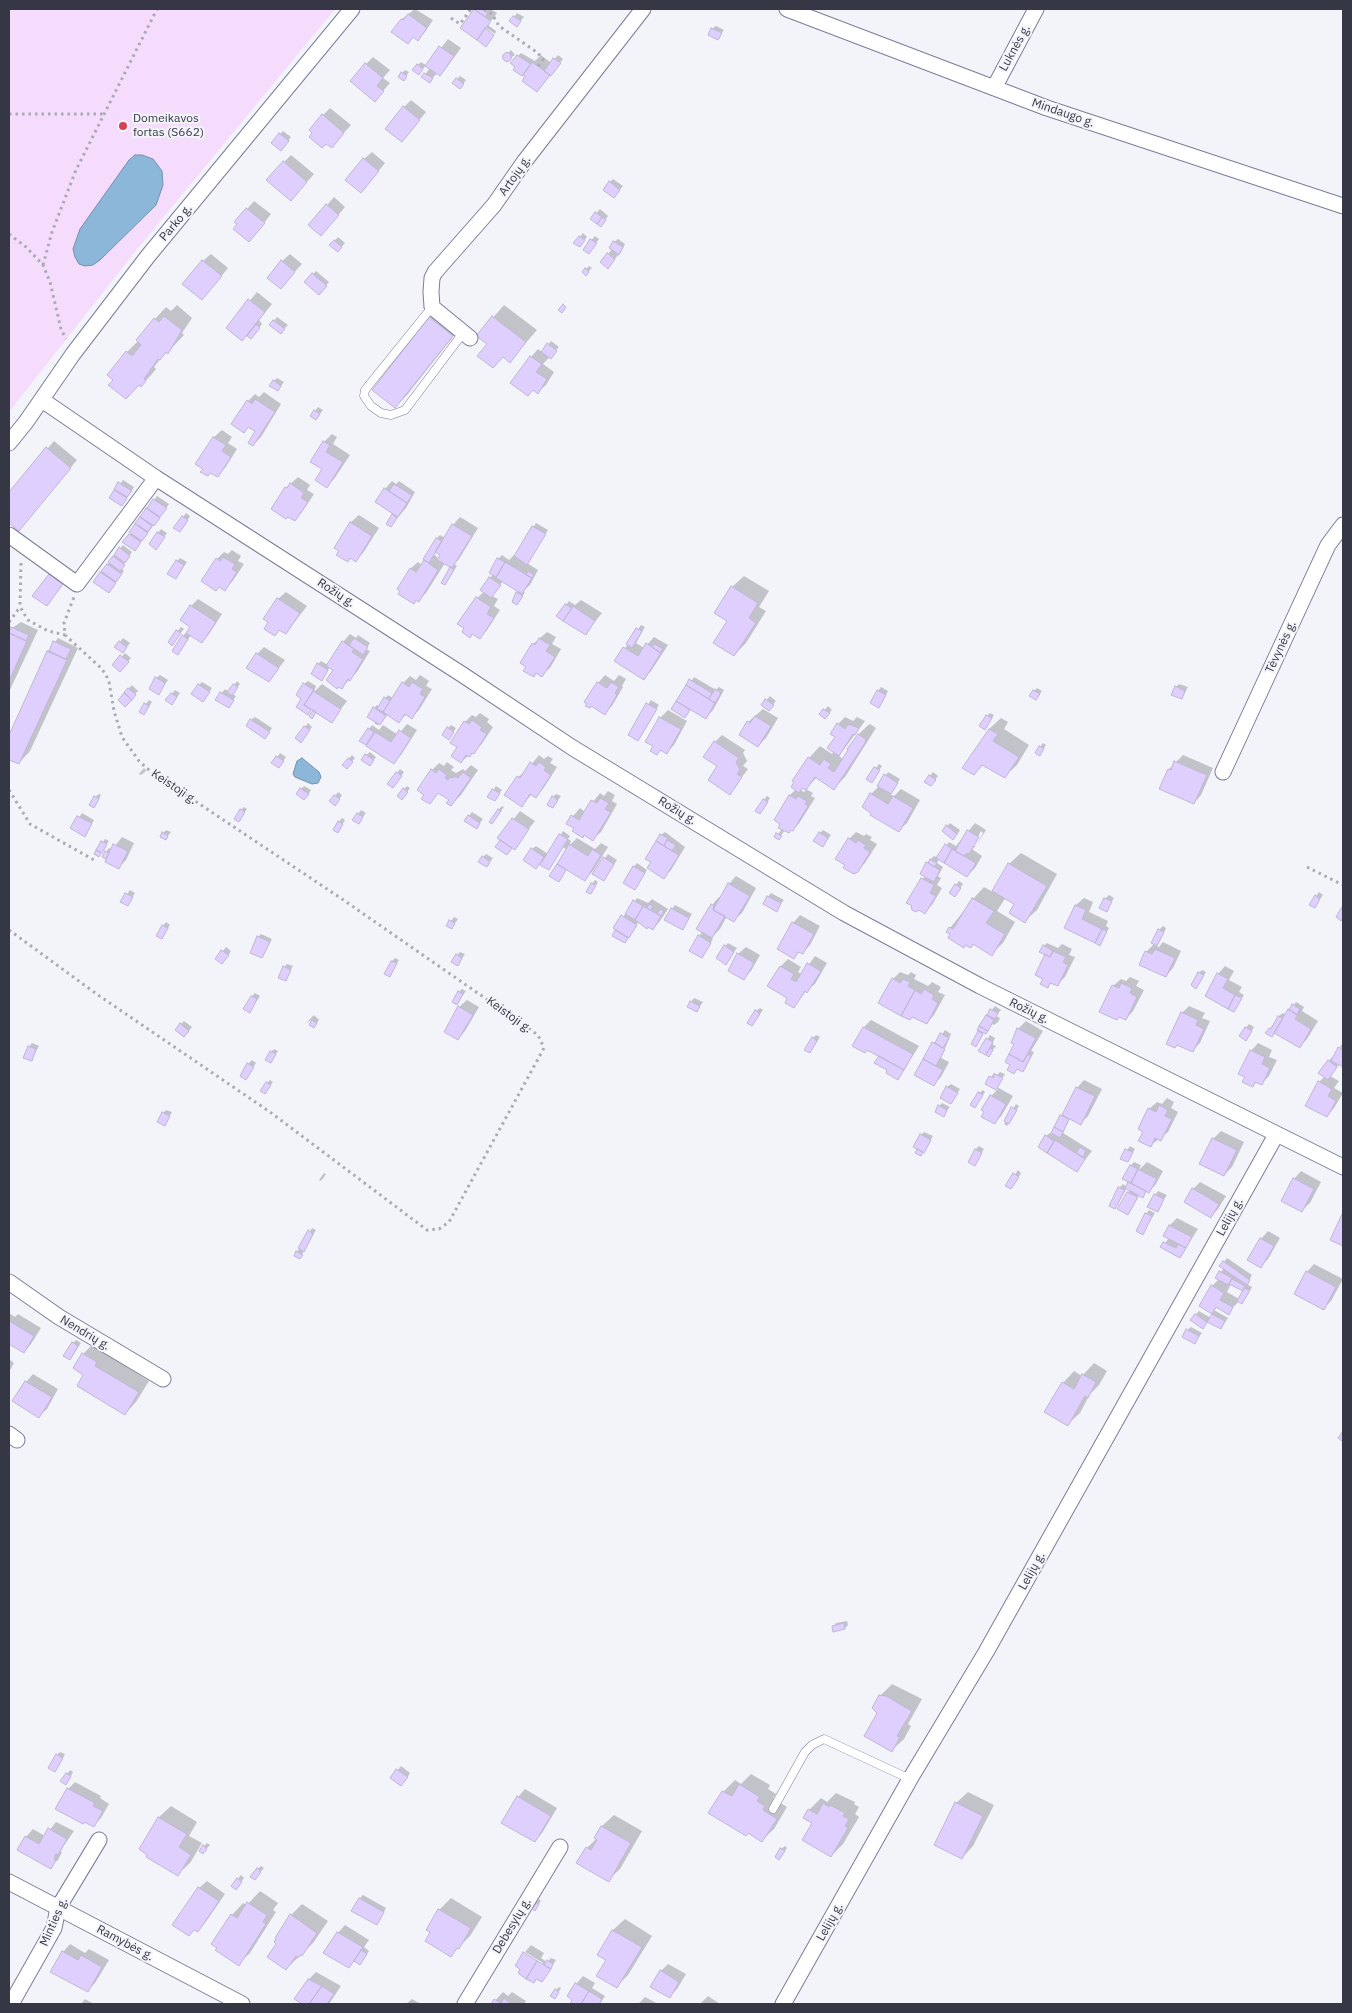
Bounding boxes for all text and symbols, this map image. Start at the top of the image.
street label: Luknės g. [996,22,1034,74]
street label: Mindaugo g. [1030,96,1096,130]
place label: Domeikavos fortas (S662) [133,112,204,140]
marker: Domeikavos fortas (S662) [117,120,129,132]
street label: Artojų g. [496,153,534,199]
street label: Parko g. [157,202,195,244]
street label: Rožių g. [314,575,358,611]
street label: Tėvynės g. [1263,618,1299,676]
street label: Keistoji g. [148,766,200,808]
street label: Rožių g. [655,794,699,828]
street label: Keistoji g. [484,994,534,1036]
street label: Rožių g. [1007,995,1051,1027]
street label: Lelijų g. [1214,1196,1246,1238]
street label: Nendrių g. [57,1312,113,1354]
street label: Lelijų g. [1016,1550,1048,1592]
street label: Minties g. [37,1895,71,1949]
street label: Debesylų g. [490,1896,534,1956]
street label: Lelijų g. [814,1901,846,1943]
street label: Ramybės g. [94,1922,156,1964]

